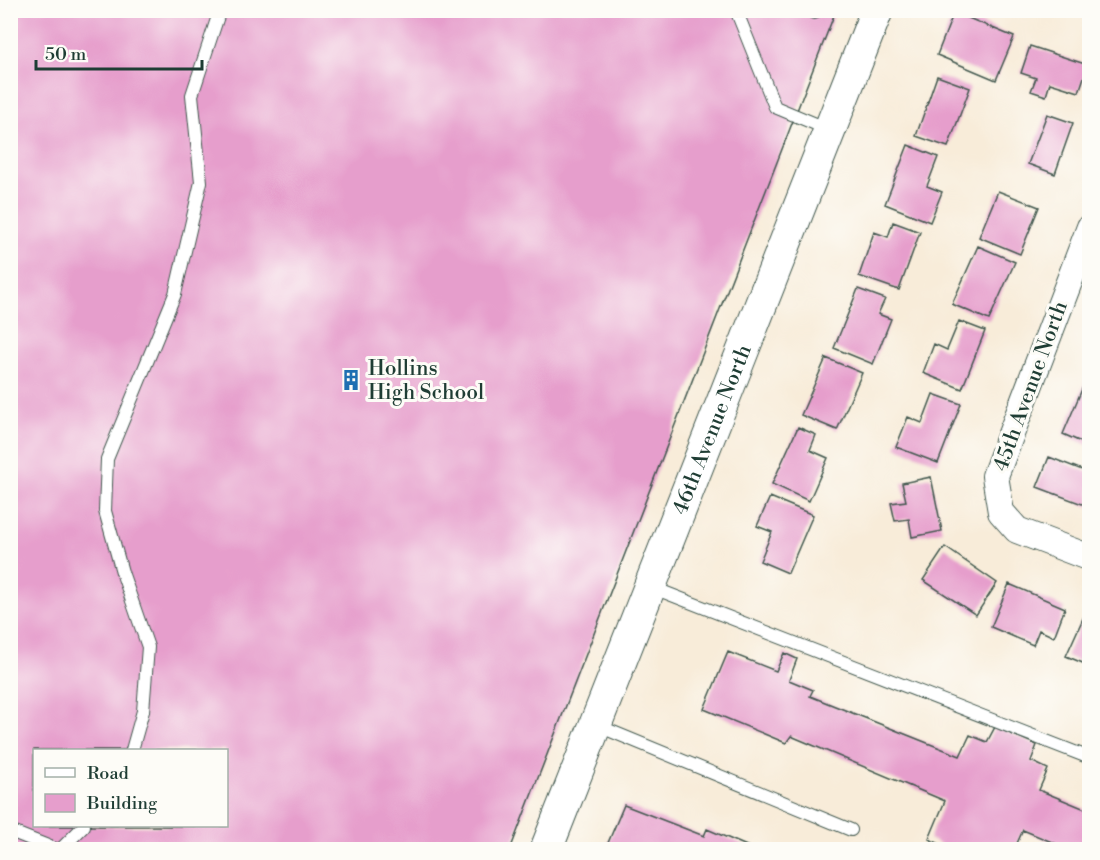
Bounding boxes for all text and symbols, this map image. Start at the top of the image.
scale bar [36,33,202,71]
text: 50 m [45,43,87,66]
street label: 45th Avenue North [988,297,1074,475]
street label: 46th Avenue North [667,341,758,519]
place label: Hollins High School [368,356,484,406]
building icon: Hollins High School [339,368,363,392]
legend [33,749,228,827]
text: Road [87,762,130,785]
text: Building [86,792,158,815]

